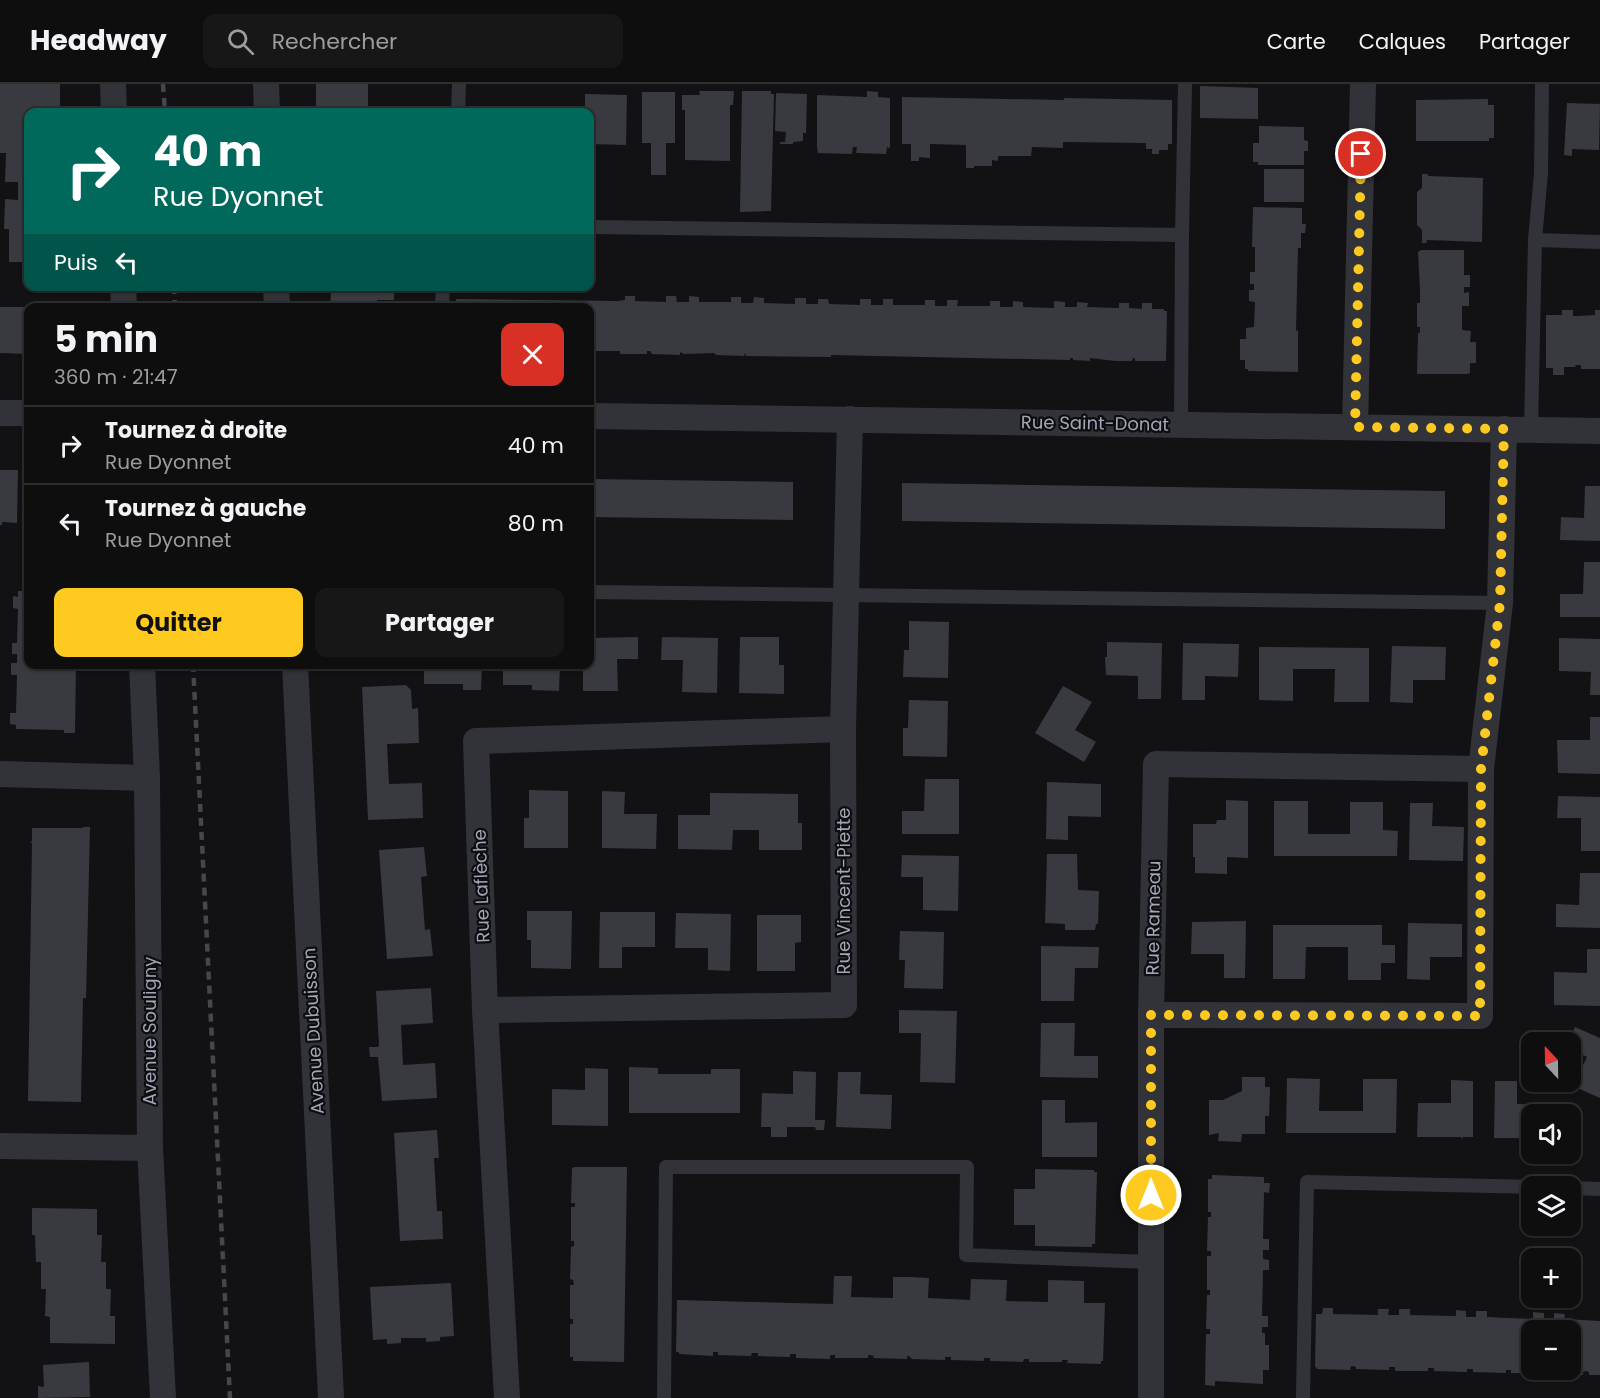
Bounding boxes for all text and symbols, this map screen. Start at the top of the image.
search box [203,14,623,68]
text: Headway [30,21,167,60]
icon: search [224,25,257,58]
text: Rechercher [272,26,397,57]
text: Carte [1267,27,1326,56]
text: Calques [1359,27,1446,56]
text: Partager [1479,27,1570,56]
text: 40 m [153,122,262,181]
pin [1335,128,1386,179]
icon: right [54,132,132,210]
icon: arrive [1344,137,1377,170]
text: Rue Dyonnet [153,178,323,215]
icon: left [110,246,143,279]
text: Puis [54,247,98,278]
text: 5 min [54,314,158,365]
button: close [501,323,564,386]
text: 360 m · 21:47 [54,363,178,391]
street label: Rue Saint-Donat [1021,409,1169,437]
text: Tournez à droite [105,415,287,446]
icon: right [54,429,87,462]
text: 40 m [508,430,564,461]
text: Rue Dyonnet [105,448,231,476]
text: Tournez à gauche [105,493,306,524]
icon: left [54,507,87,540]
text: 80 m [508,508,564,539]
text: Rue Dyonnet [105,526,231,554]
button: Quitter [54,588,303,657]
button: Partager [315,588,564,657]
street label: Rue Vincent-Piette [831,808,856,974]
street label: Rue Laflèche [467,829,495,943]
street label: Rue Rameau [1139,860,1167,976]
street label: Avenue Dubuisson [296,947,330,1115]
street label: Avenue Souligny [137,957,162,1105]
north arrow [1521,1032,1581,1092]
map controls [1521,1032,1581,1380]
button: sound [1521,1104,1581,1164]
position arrow [1119,1163,1183,1227]
button: layers [1521,1176,1581,1236]
button: + [1521,1248,1581,1308]
button: − [1521,1320,1581,1380]

